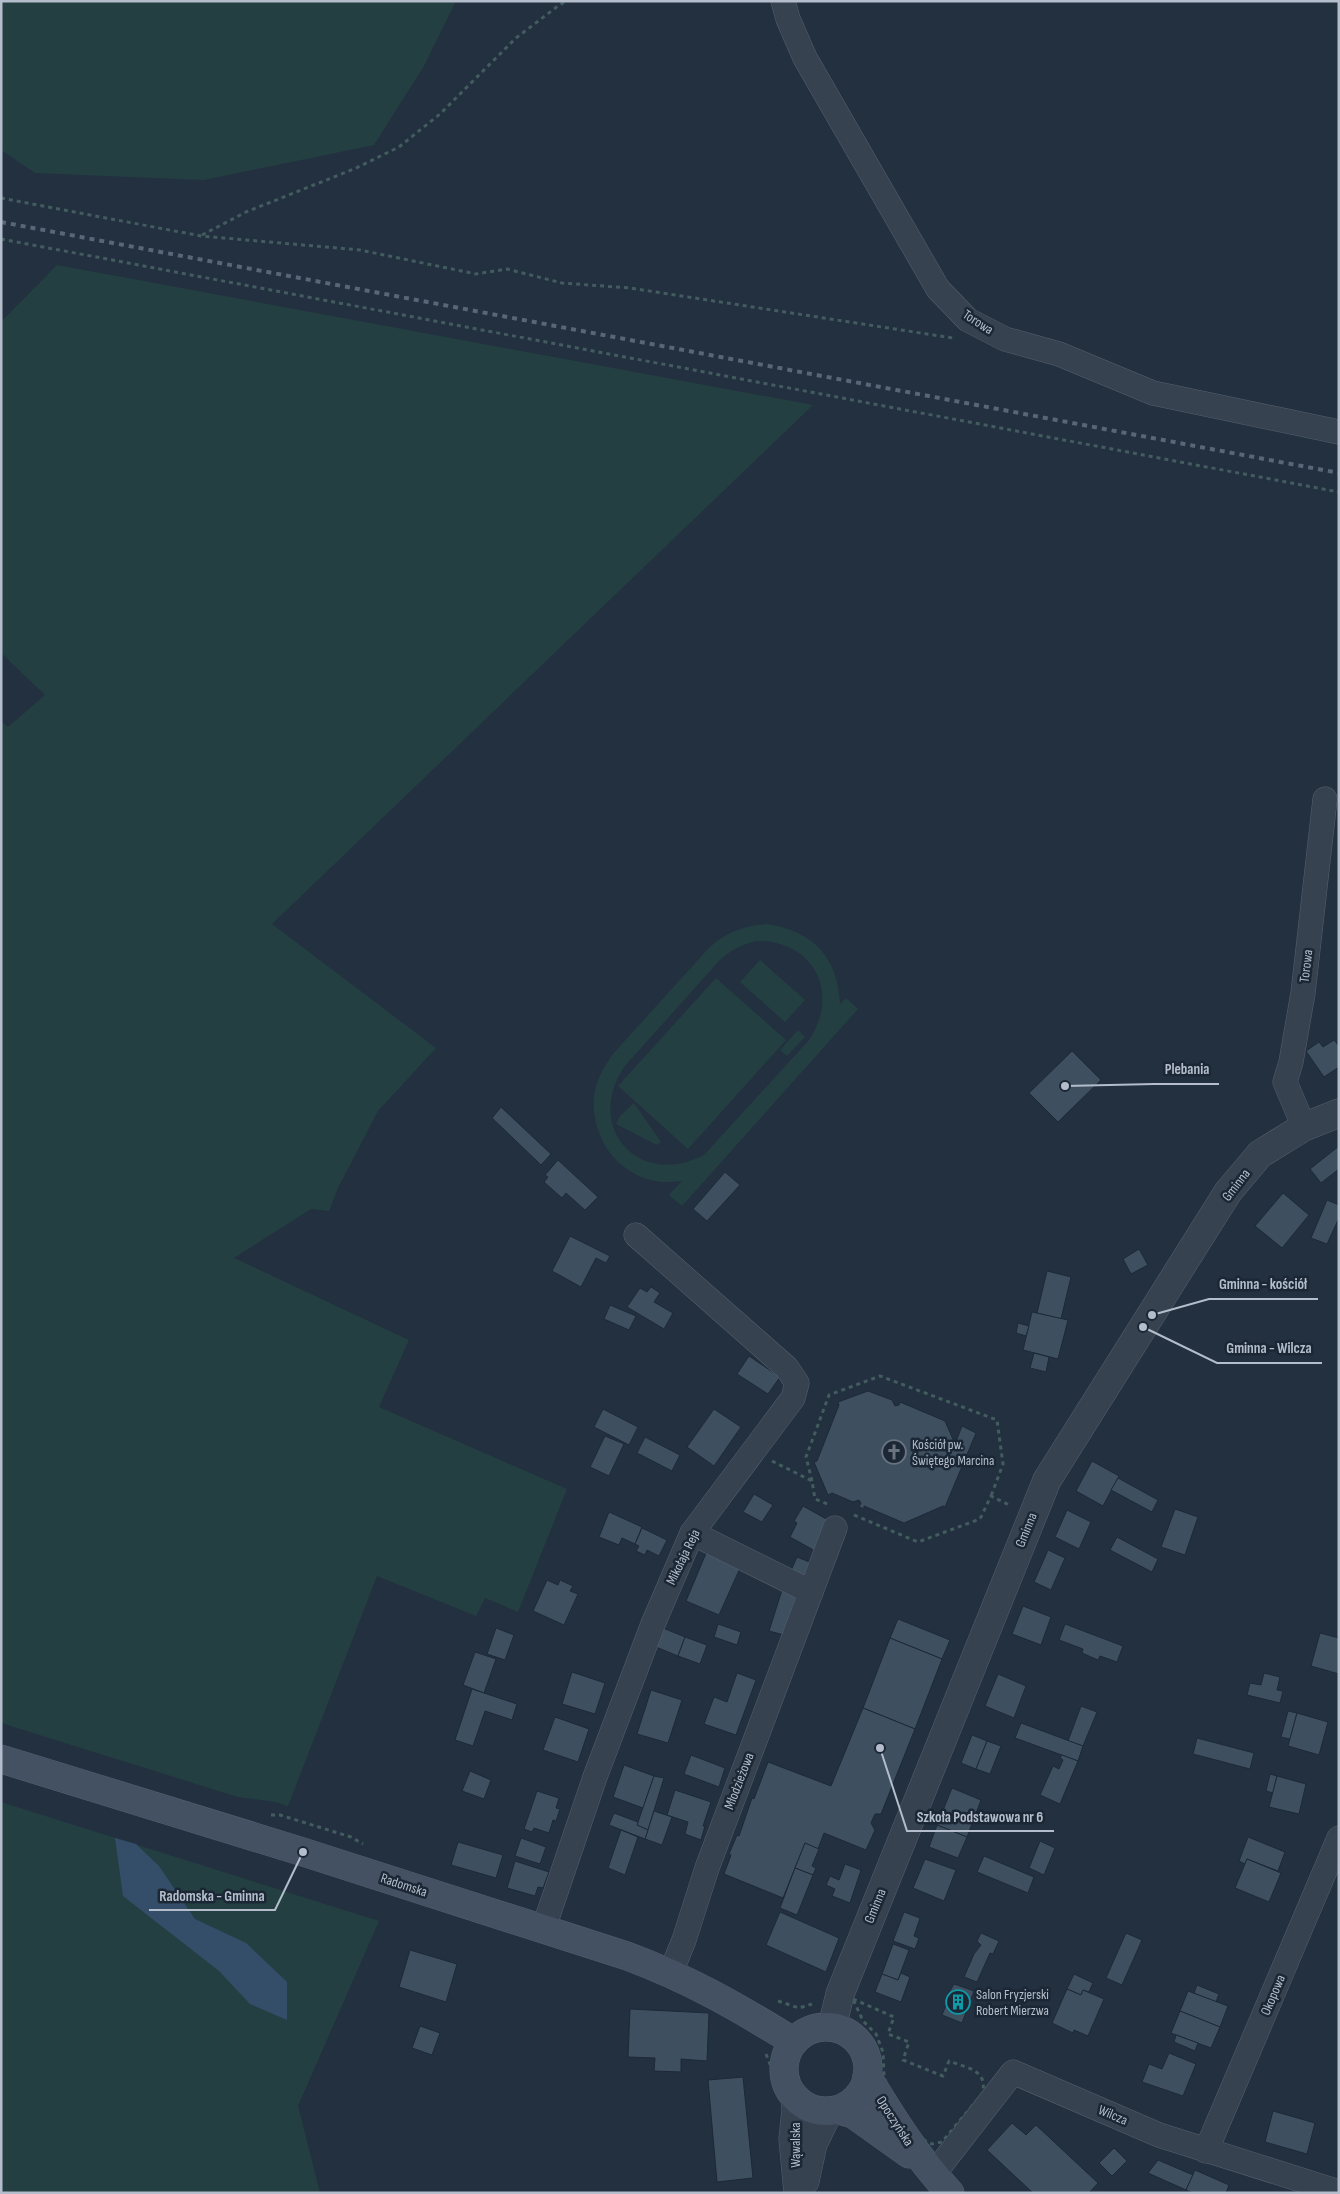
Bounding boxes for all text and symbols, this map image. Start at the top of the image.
street label: Torowa [959,306,997,338]
street label: Torowa [1296,948,1316,984]
callout: Plebania [1154,1054,1219,1084]
text: Plebania [1165,1060,1209,1079]
street label: Gminna [1218,1166,1254,1204]
callout: Gminna - kościół [1209,1269,1318,1299]
text: Gminna - kościół [1219,1275,1308,1294]
callout: Gminna - Wilcza [1217,1333,1322,1363]
text: Gminna - Wilcza [1226,1339,1312,1358]
place label: Kościół pw. Świętego Marcina [912,1436,994,1469]
church icon: Kościół pw. Świętego Marcina [881,1439,907,1465]
street label: Gminna [1011,1510,1041,1550]
street label: Mikołaja Reja [662,1526,704,1588]
street label: Młodzieżowa [720,1750,758,1812]
callout: Szkoła Podstawowa nr 6 [907,1801,1054,1831]
text: Szkoła Podstawowa nr 6 [917,1808,1043,1827]
street label: Radomska [379,1869,429,1901]
callout: Radomska - Gminna [149,1880,275,1910]
street label: Gminna [860,1886,890,1926]
text: Radomska - Gminna [159,1887,265,1906]
street label: Okopowa [1257,1972,1289,2018]
place label: Salon Fryzjerski Robert Mierzwa [976,1986,1049,2019]
building icon: Salon Fryzjerski Robert Mierzwa [945,1989,971,2015]
street label: Opoczyńska [873,2093,917,2149]
street label: Wilcza [1096,2101,1130,2129]
street label: Wąwalska [787,2122,804,2168]

